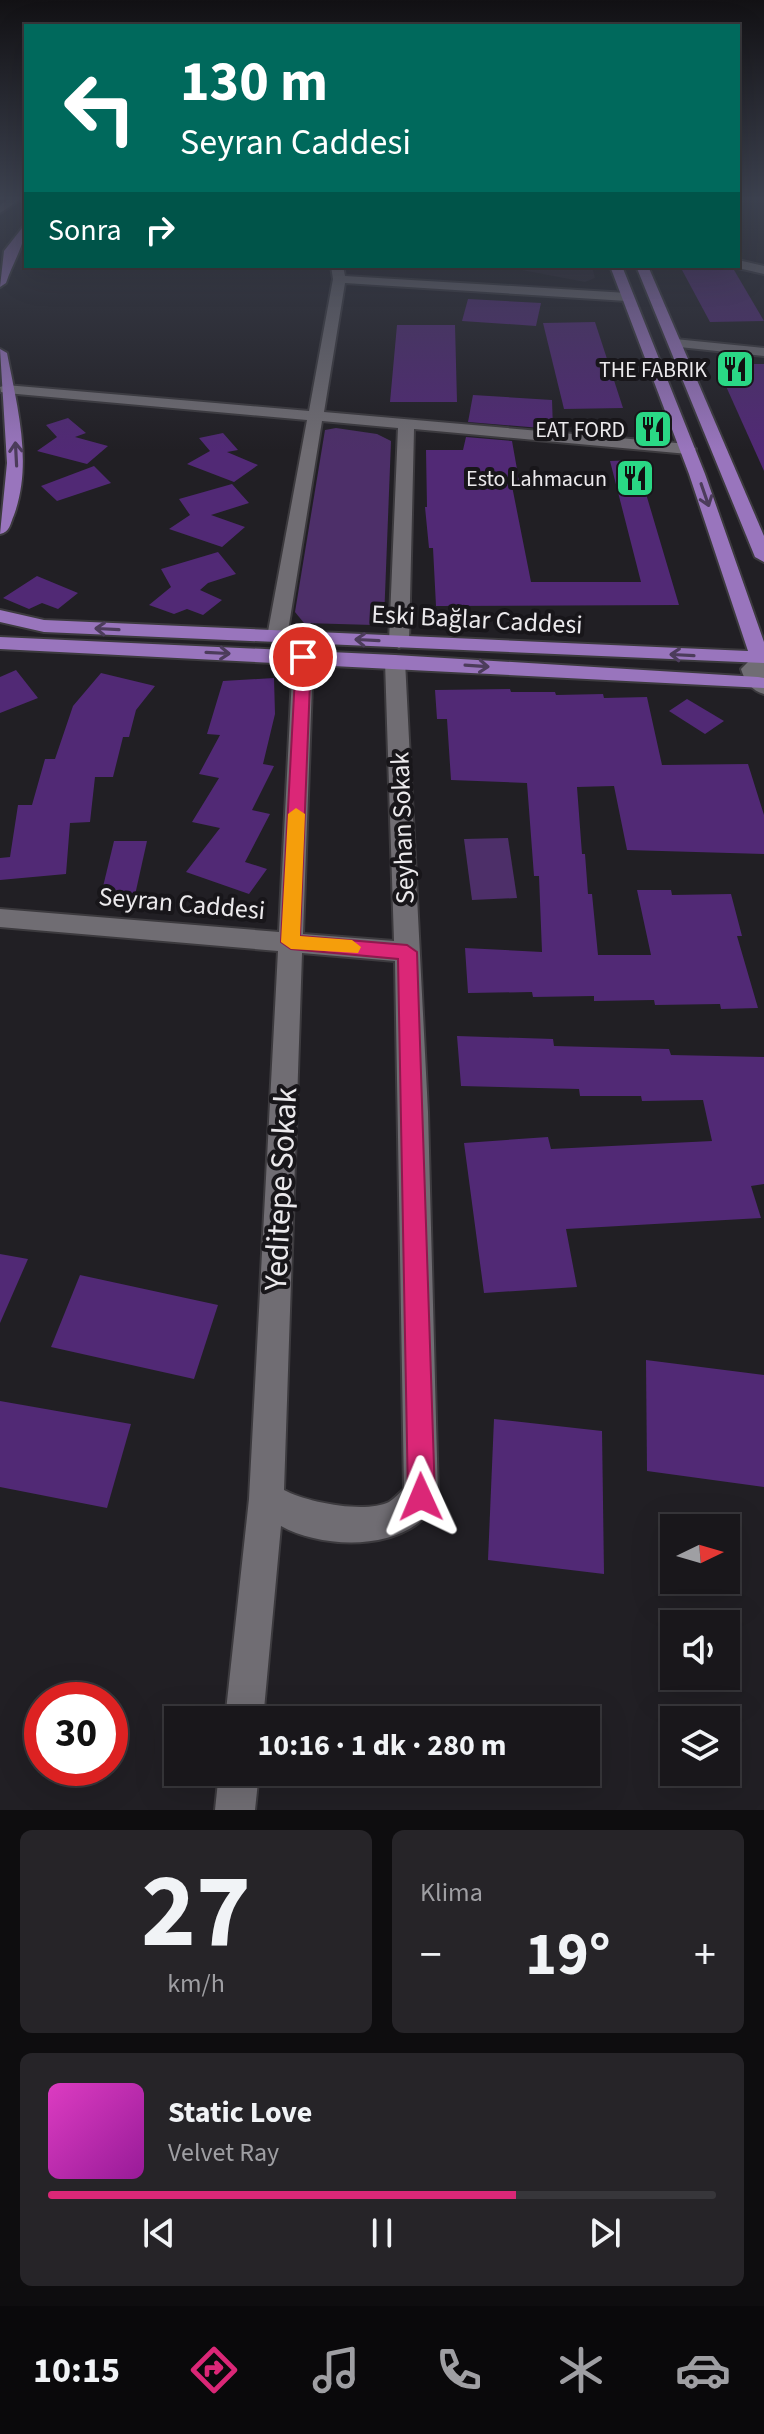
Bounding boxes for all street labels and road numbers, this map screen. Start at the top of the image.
street label: Eski Bağlar Caddesi [370,595,584,644]
street label: Seyhan Sokak [381,751,424,905]
street label: Seyran Caddesi [97,878,267,929]
street label: Yeditepe Sokak [253,1086,309,1293]

